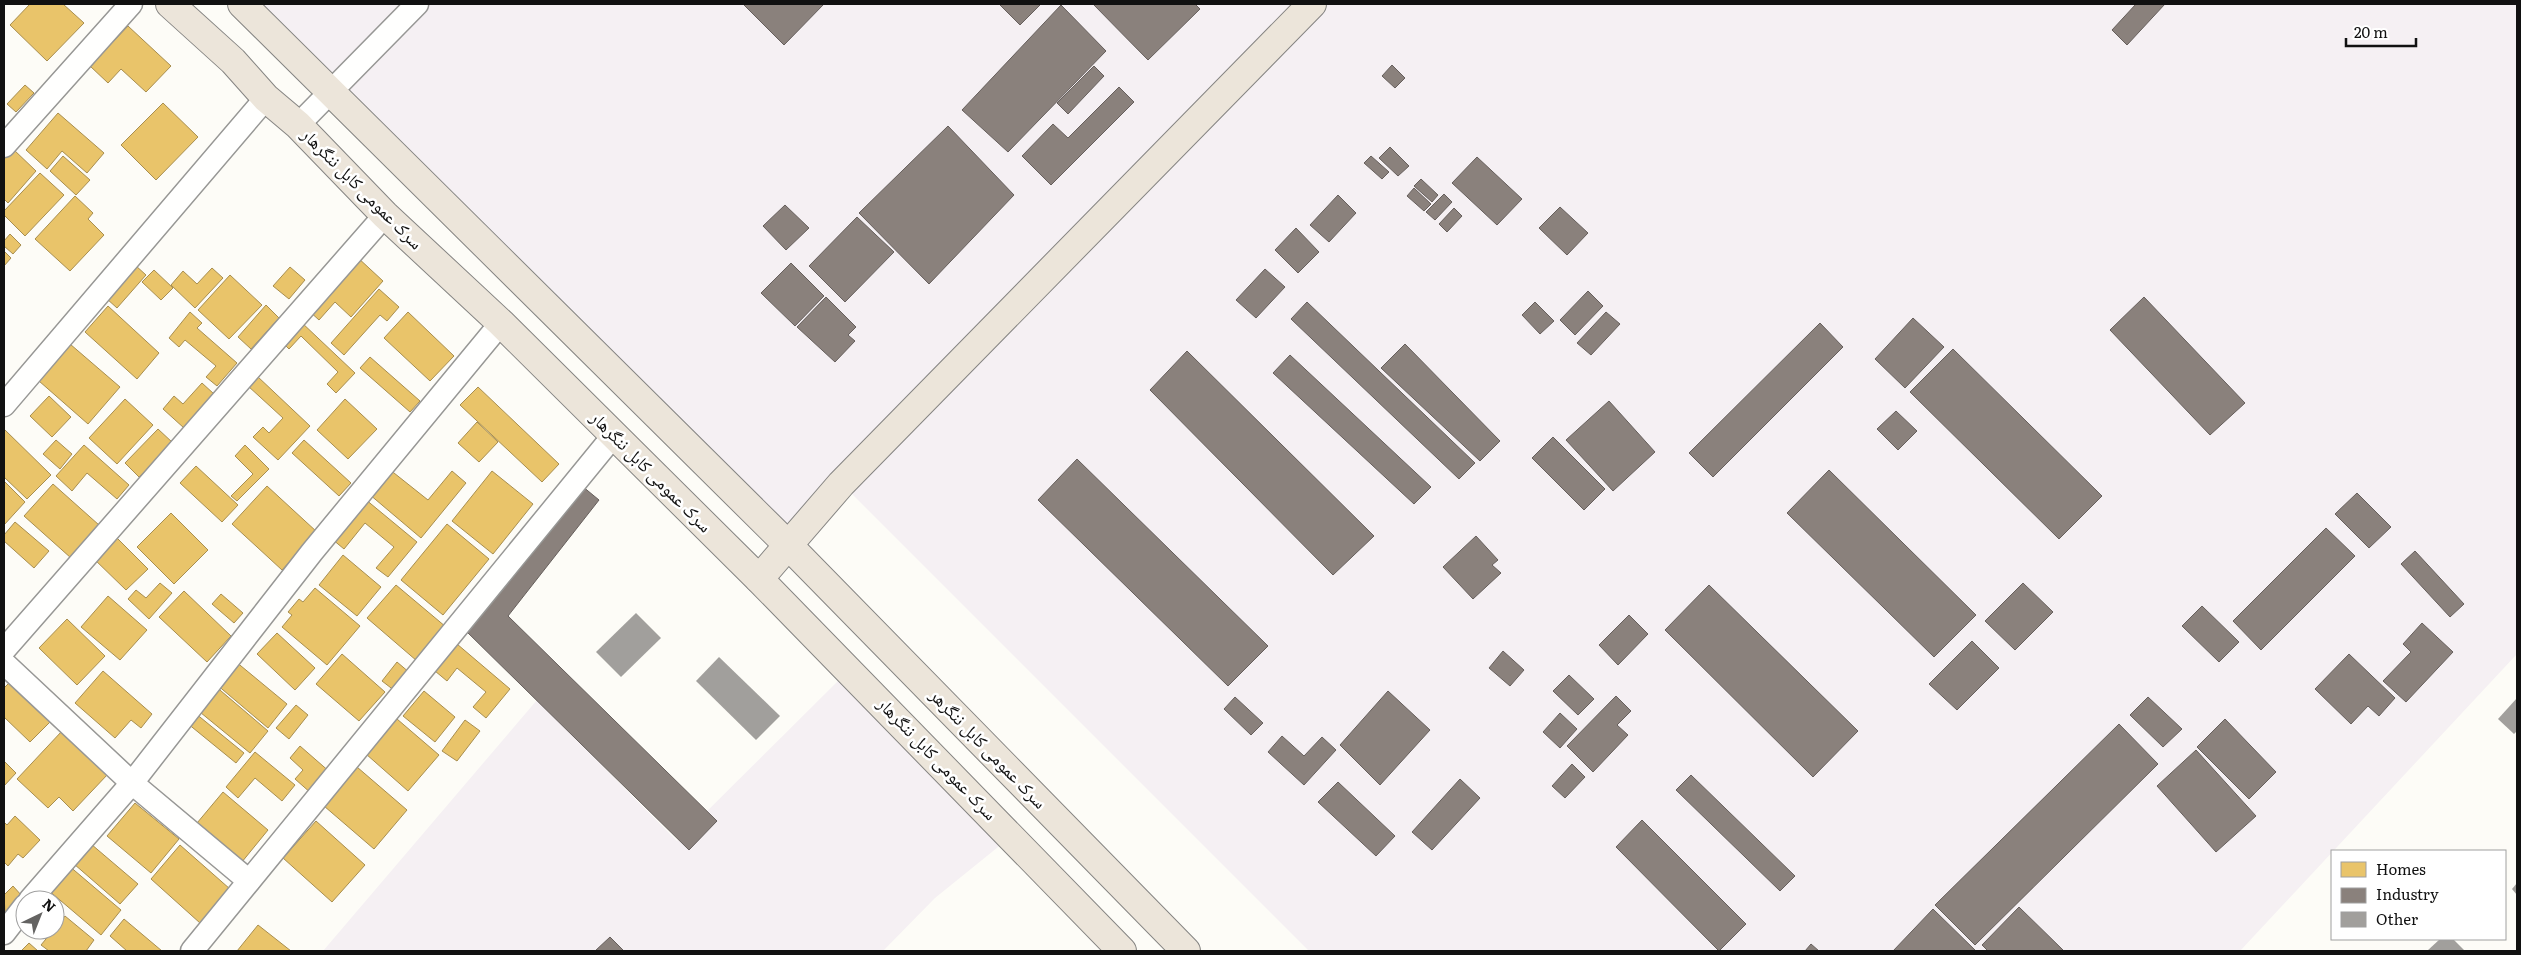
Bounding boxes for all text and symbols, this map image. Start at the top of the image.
scale bar [2346,15,2416,47]
text: 20 m [2354,20,2388,43]
street label: سرک عمومی کابل ننگرهار [295,120,430,255]
street label: سرک عمومی کابل ننگرهار [584,403,719,538]
street label: سرک عمومی کابل ننگرهر [924,681,1054,814]
street label: سرک عمومی کابل ننگرهار [871,689,1004,826]
legend [2331,850,2506,940]
text: Homes [2376,857,2426,880]
text: Industry [2376,882,2439,905]
north arrow [15,890,65,940]
text: N [38,893,61,916]
text: Other [2376,907,2418,930]

